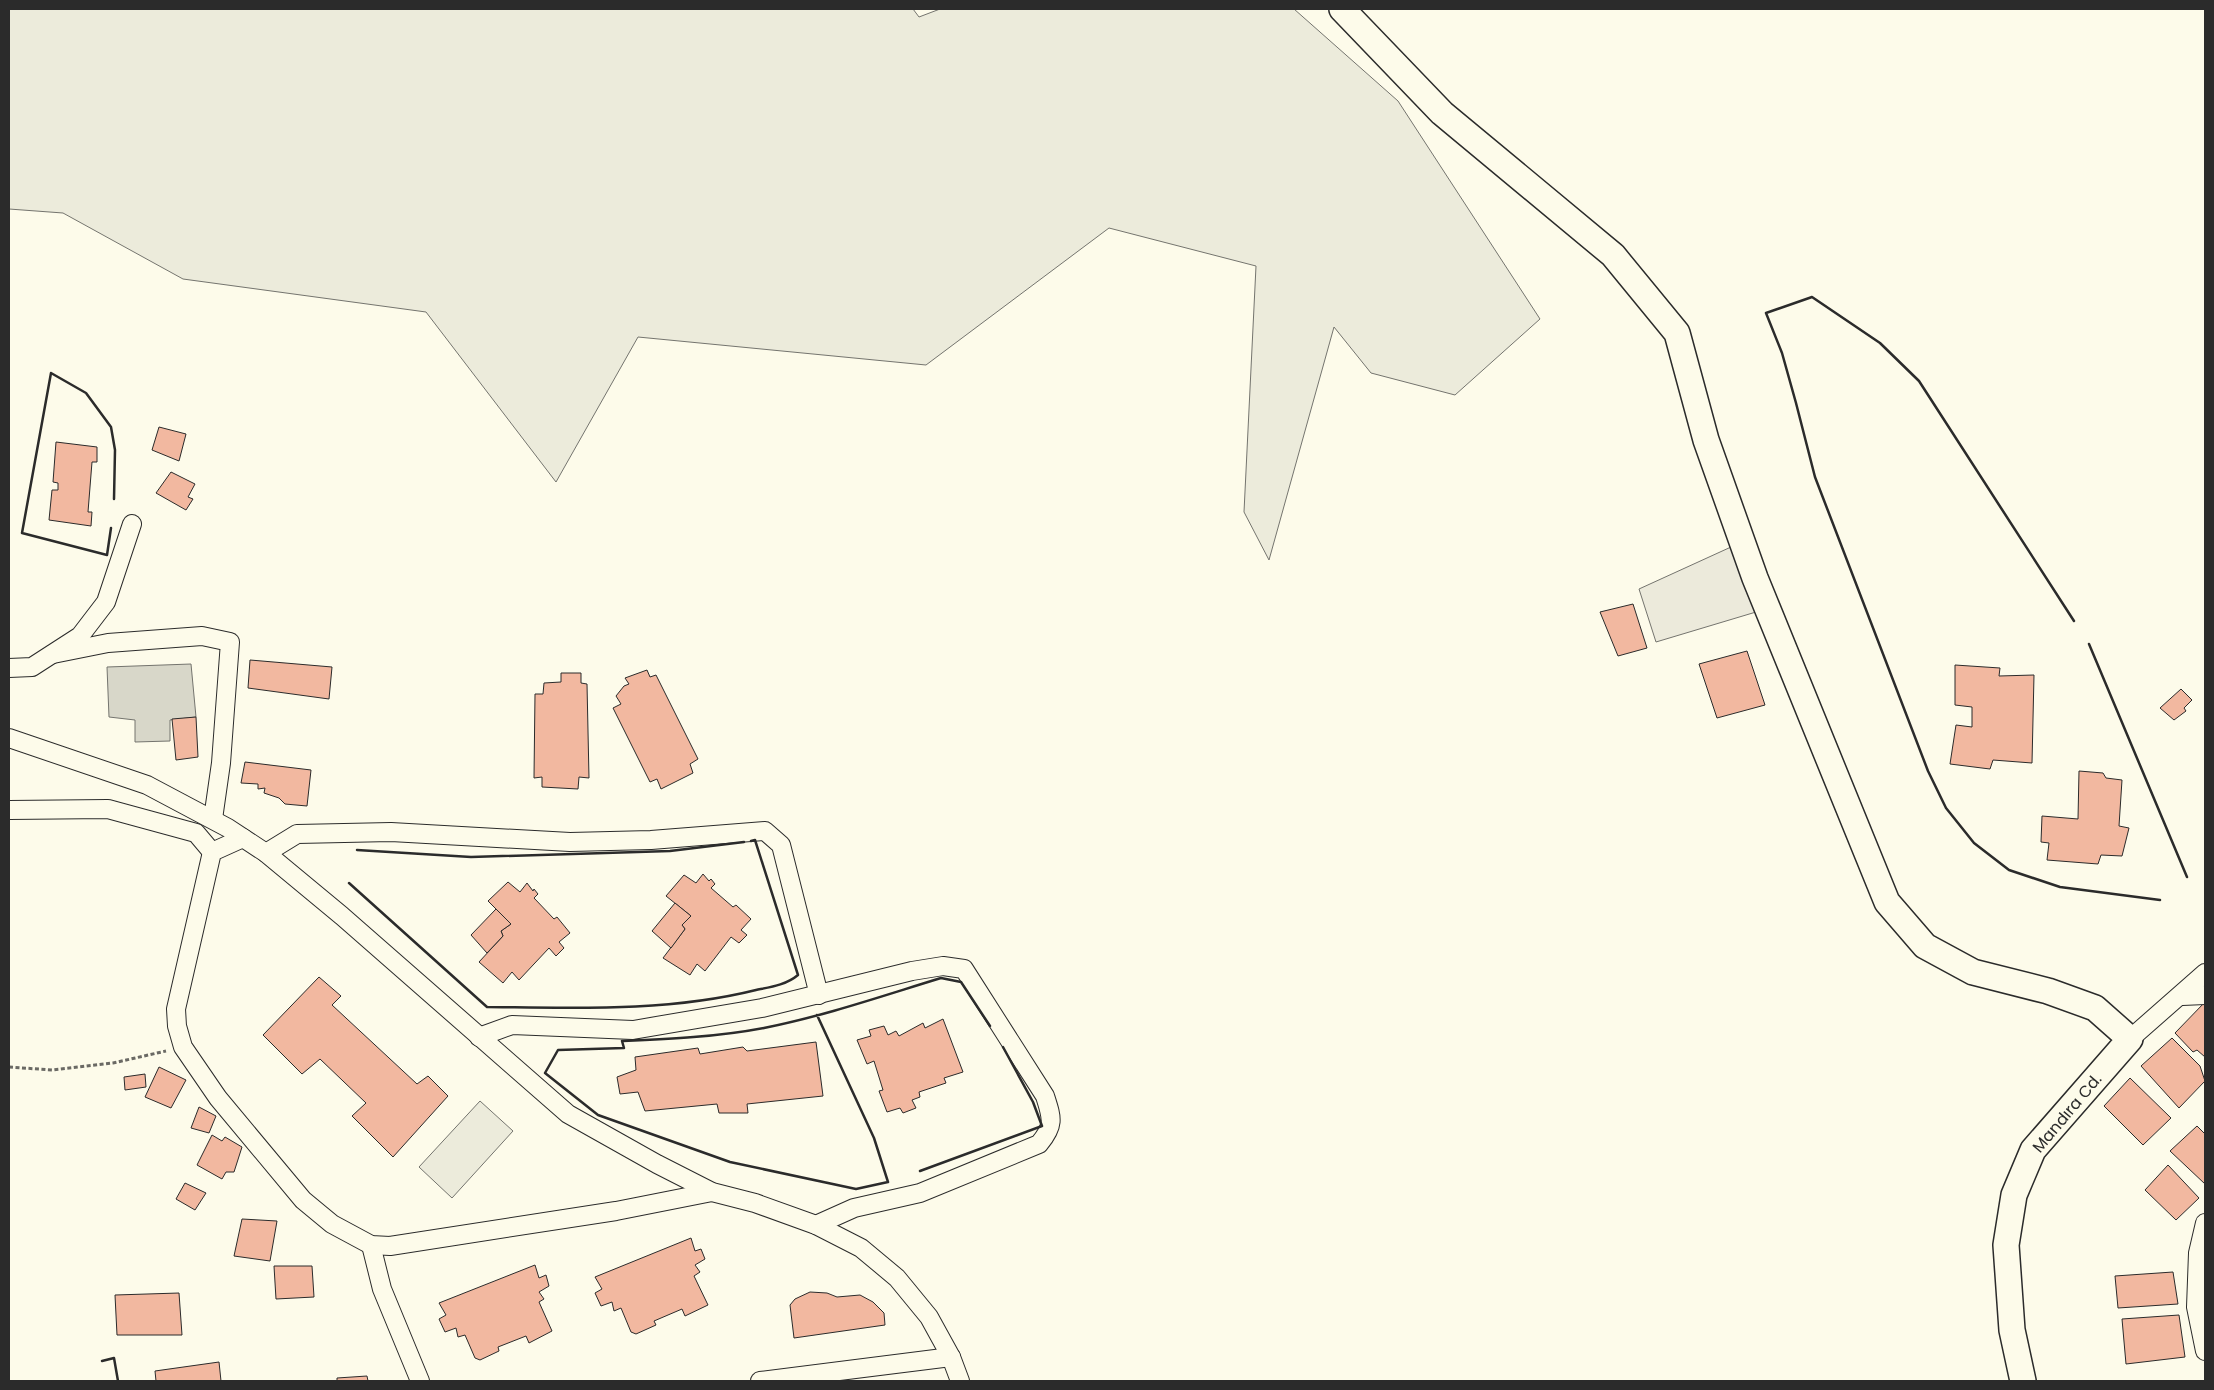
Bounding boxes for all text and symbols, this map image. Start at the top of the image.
street label: Mandıra Cd. [2027,1068,2107,1158]

